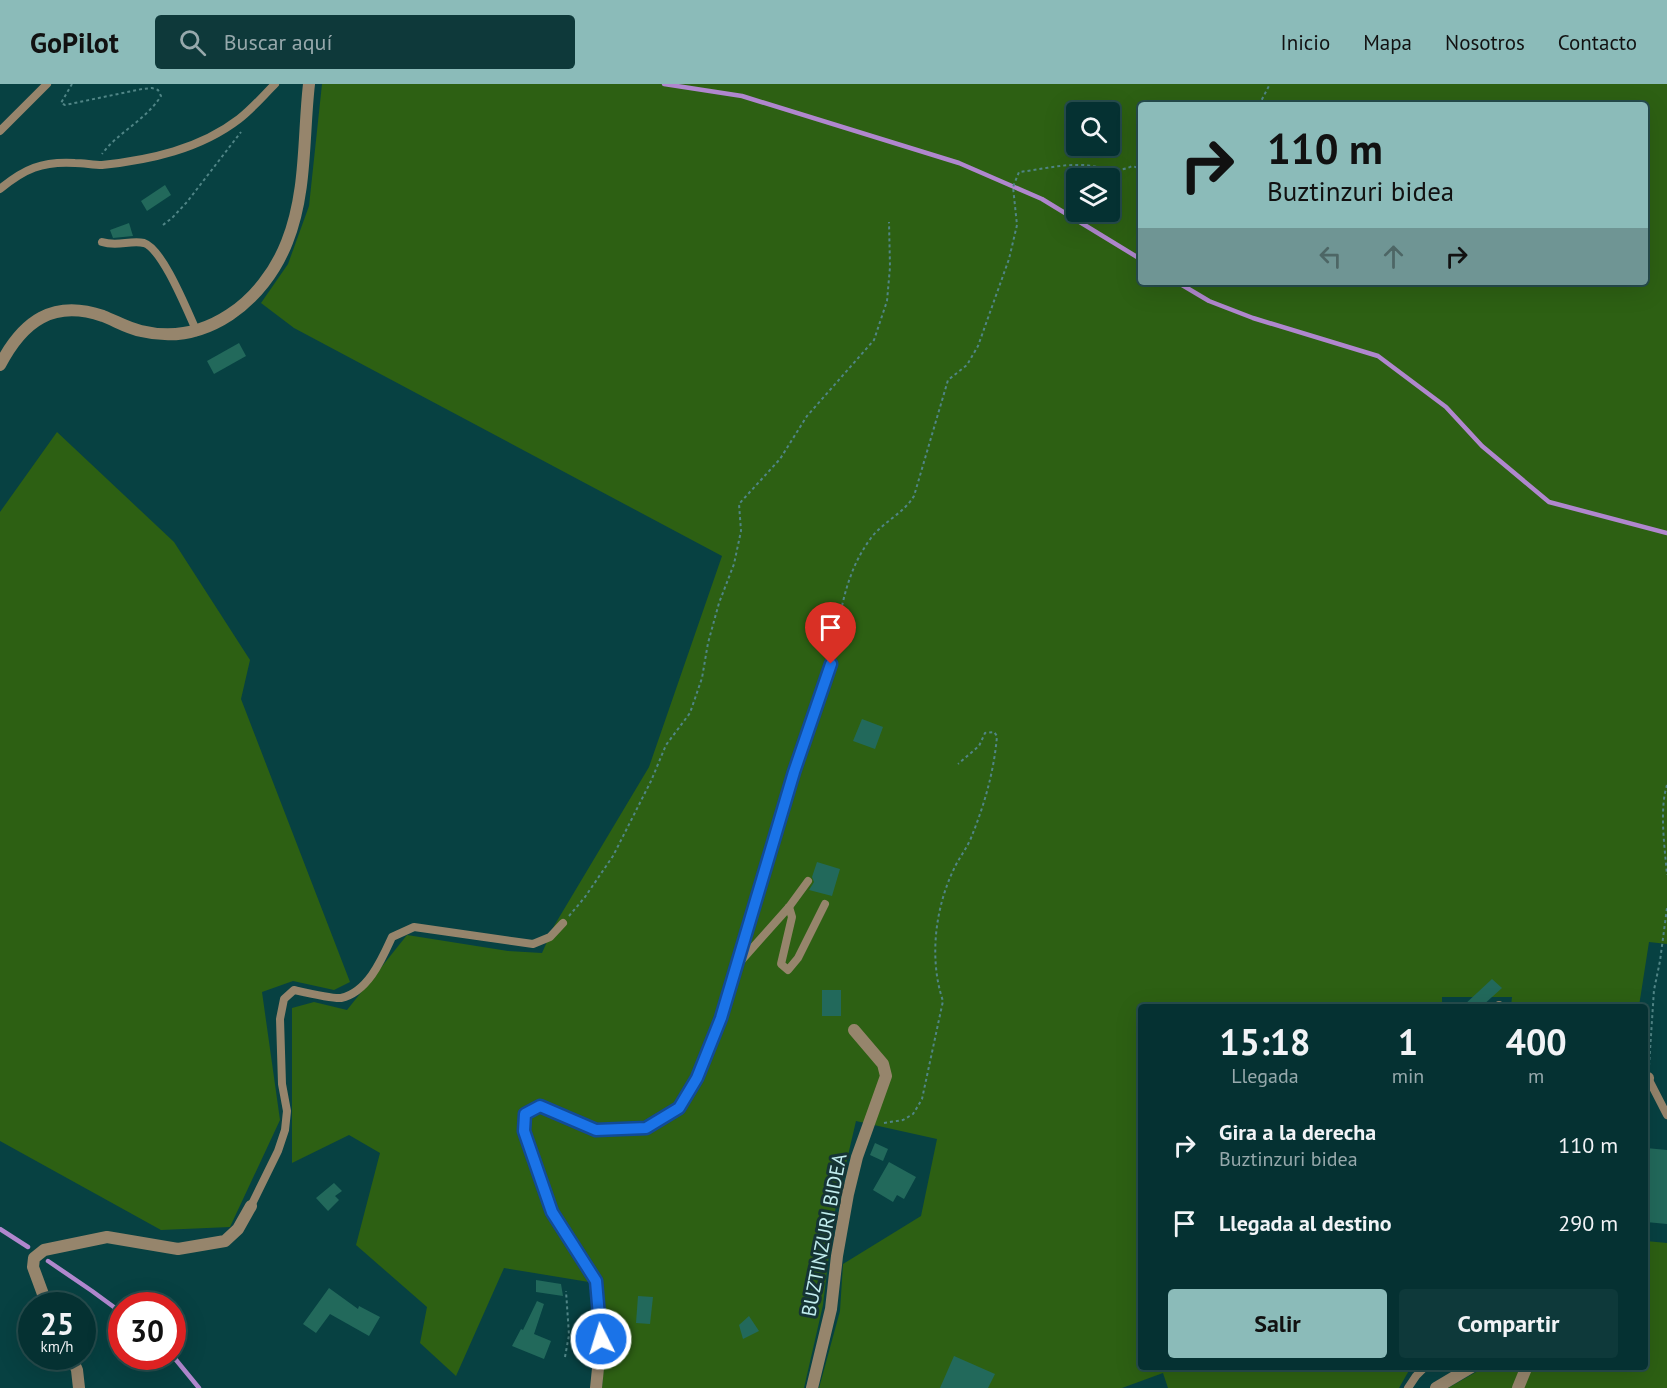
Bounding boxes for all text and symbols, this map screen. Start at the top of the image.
search box [155,15,575,69]
text: GoPilot [30,24,119,61]
icon: search [176,26,209,59]
text: Buscar aquí [224,28,332,56]
text: Inicio [1281,29,1330,56]
text: Mapa [1363,29,1412,56]
text: Nosotros [1445,29,1525,56]
text: Contacto [1558,29,1637,56]
map controls [1066,102,1120,222]
button: search [1066,102,1120,156]
text: 110 m [1267,121,1383,176]
icon: right [1168,126,1246,204]
button: layers [1066,168,1120,222]
text: Buztinzuri bidea [1267,174,1454,208]
icon: left [1314,240,1347,273]
icon: ahead [1377,240,1410,273]
icon: right [1440,240,1473,273]
pin [805,602,856,664]
icon: arrive [814,611,847,644]
text: 15:18 [1219,1018,1311,1065]
text: 1 [1398,1018,1418,1065]
text: 400 [1506,1018,1567,1065]
text: Llegada [1231,1063,1299,1089]
text: min [1392,1063,1424,1089]
text: m [1528,1063,1544,1089]
text: Gira a la derecha [1219,1118,1376,1146]
icon: right [1168,1129,1201,1162]
text: 110 m [1558,1131,1618,1159]
text: Buztinzuri bidea [1219,1146,1358,1172]
street label: BUZTINZURI BIDEA [795,1151,853,1319]
icon: arrive [1168,1207,1201,1240]
text: Llegada al destino [1219,1209,1392,1237]
text: 290 m [1558,1209,1618,1237]
button: Salir [1168,1289,1387,1358]
button: Compartir [1399,1289,1618,1358]
speed limit sign: 30 [108,1292,186,1370]
text: 25 [40,1304,74,1343]
position arrow [569,1307,633,1371]
text: km/h [41,1337,73,1356]

